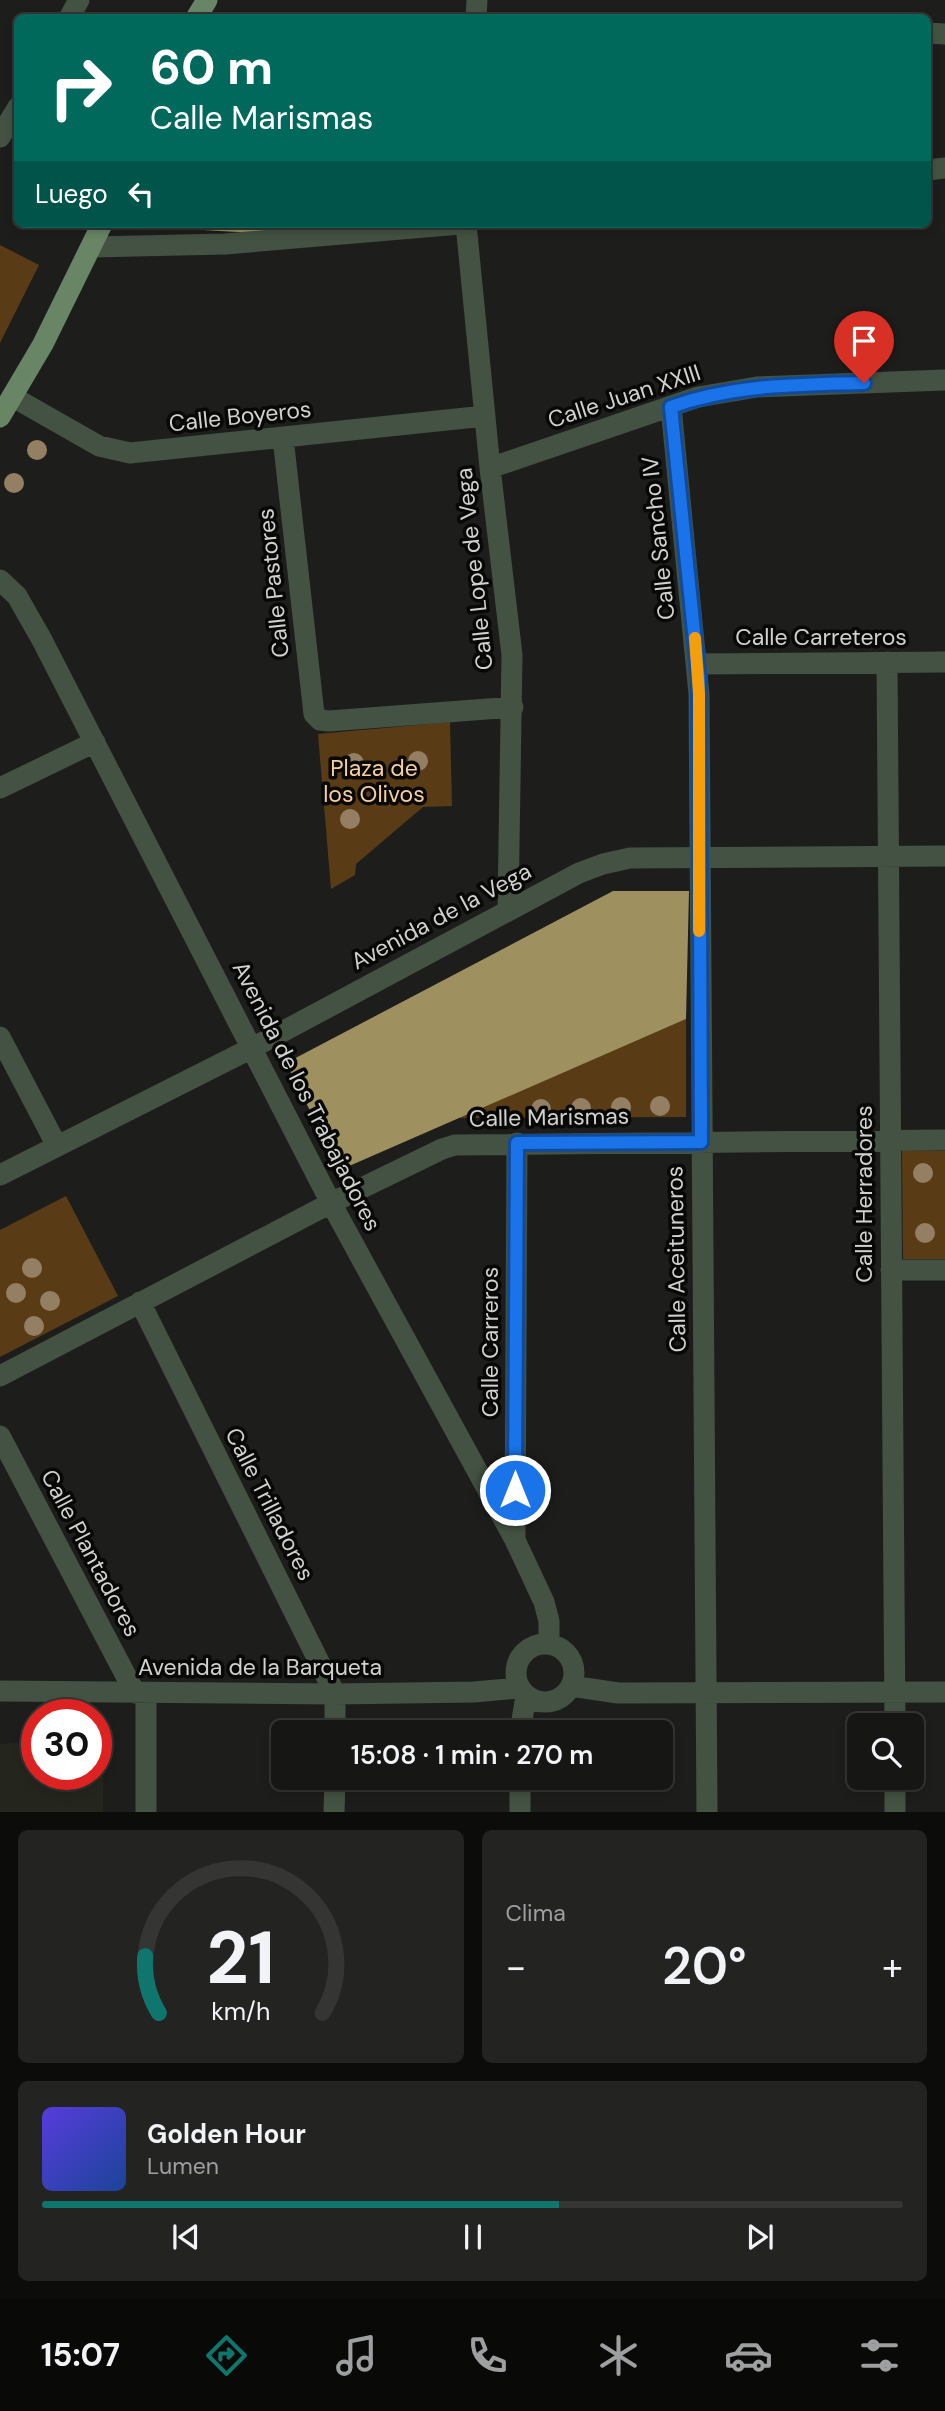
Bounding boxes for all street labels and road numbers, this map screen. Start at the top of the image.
street label: Calle Juan XXIII [544,357,704,435]
street label: Calle Boyeros [167,394,313,438]
street label: Calle Sancho IV [634,455,682,621]
street label: Calle Lope de Vega [448,466,500,672]
street label: Calle Pastores [250,507,296,659]
street label: Calle Carreteros [735,622,907,652]
street label: Avenida de la Vega [346,856,536,976]
street label: Avenida de los Trabajadores [226,956,388,1236]
street label: Calle Marismas [469,1101,629,1133]
street label: Calle Herradores [849,1105,879,1283]
street label: Calle Aceituneros [659,1165,693,1353]
street label: Calle Carreros [475,1267,505,1417]
street label: Calle Trilladores [219,1423,321,1585]
street label: Calle Plantadores [34,1464,148,1642]
street label: Avenida de la Barqueta [138,1652,382,1682]

